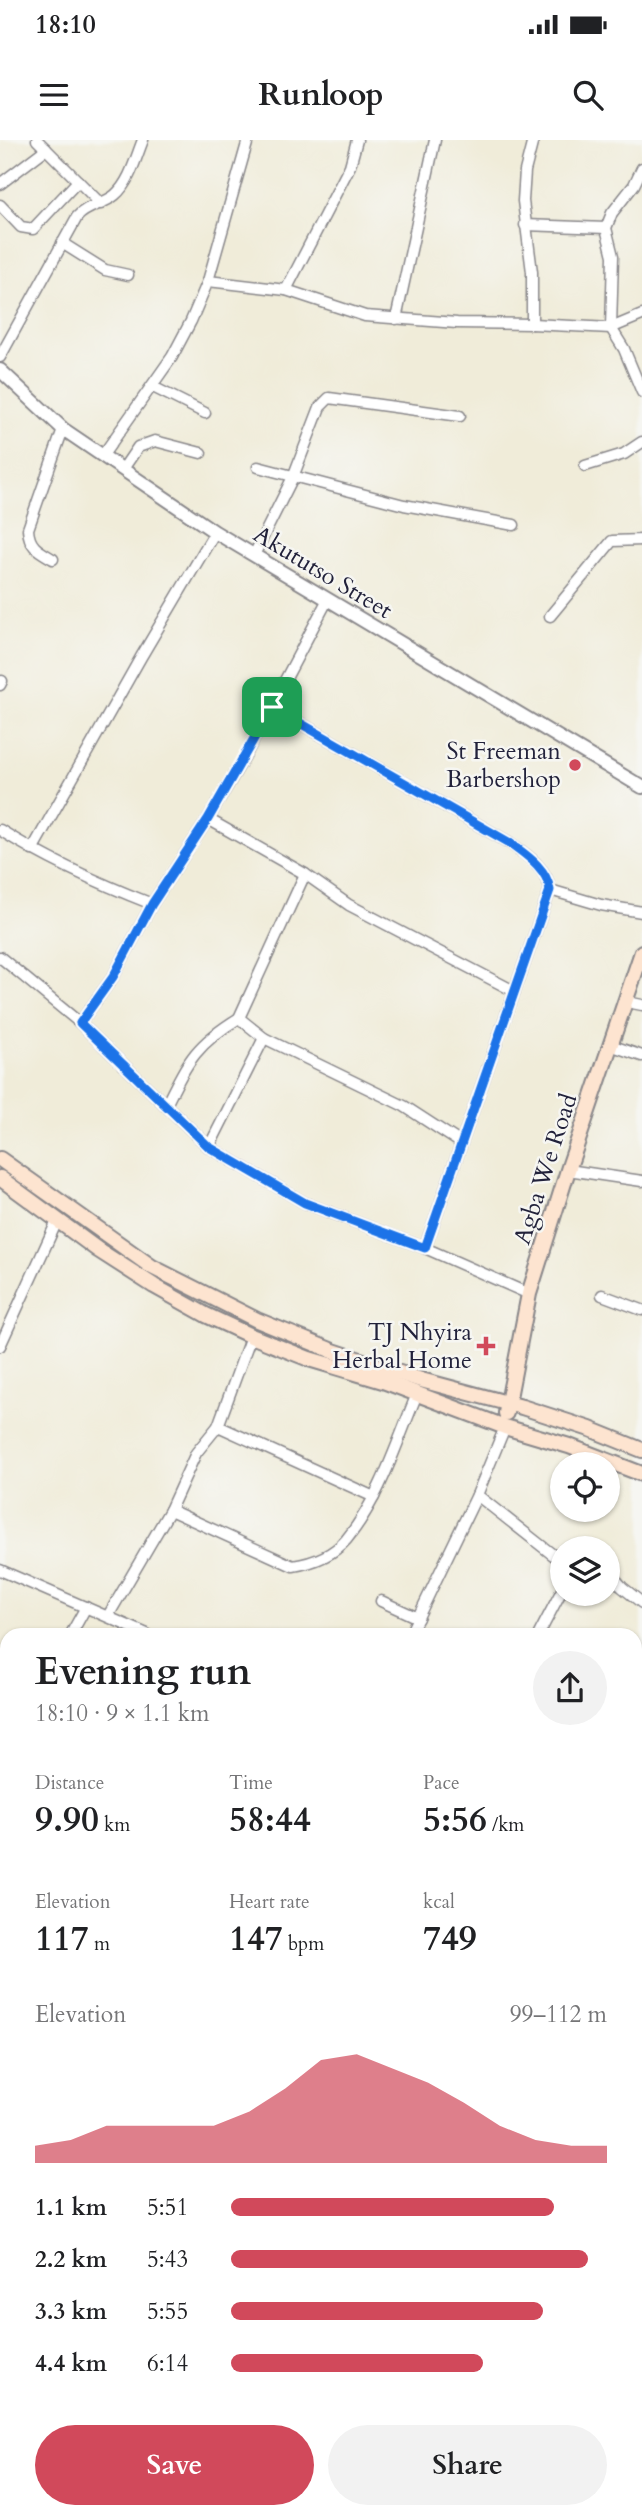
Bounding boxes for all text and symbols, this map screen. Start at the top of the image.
text: 18:10 [35,7,96,42]
text: Runloop [258,73,384,117]
icon: menu [35,76,73,114]
icon: search [569,76,607,114]
street label: Akututso Street [247,518,399,627]
pin [242,677,302,737]
icon: arrive [253,688,291,726]
place label: St Freeman Barbershop [446,735,561,796]
marker: St Freeman Barbershop [567,757,583,773]
street label: Agba We Road [506,1089,585,1249]
place label: TJ Nhyira Herbal Home [332,1316,473,1377]
marker: TJ Nhyira Herbal Home [478,1338,494,1354]
map controls [550,1452,620,1606]
button: locate [550,1452,620,1522]
button: layers [550,1536,620,1606]
text: Evening run [35,1646,251,1698]
button: share [533,1651,607,1725]
text: 18:10 · 9 × 1.1 km [35,1698,209,1729]
text: Distance [35,1770,104,1796]
text: Time [229,1770,273,1796]
text: Pace [423,1770,460,1796]
text: 9.90 [35,1796,99,1844]
text: 58:44 [229,1796,311,1844]
text: 5:56 [423,1796,487,1844]
text: km [99,1812,130,1838]
text: /km [487,1812,524,1838]
text: Elevation [35,1889,110,1915]
text: Heart rate [229,1889,310,1915]
text: kcal [423,1889,455,1915]
text: 117 [35,1915,89,1963]
text: 147 [229,1915,283,1963]
text: 749 [423,1915,477,1963]
text: m [89,1931,110,1957]
text: bpm [283,1931,324,1957]
text: Elevation [35,1999,126,2030]
text: 99–112 m [510,1999,607,2030]
text: 1.1 km [35,2192,107,2223]
text: 5:51 [147,2192,188,2223]
text: 2.2 km [35,2244,107,2275]
text: 5:43 [147,2244,188,2275]
text: 3.3 km [35,2296,107,2327]
text: 5:55 [147,2296,188,2327]
text: 4.4 km [35,2348,107,2379]
text: 6:14 [147,2348,188,2379]
button: Save [35,2425,314,2505]
button: Share [328,2425,607,2505]

